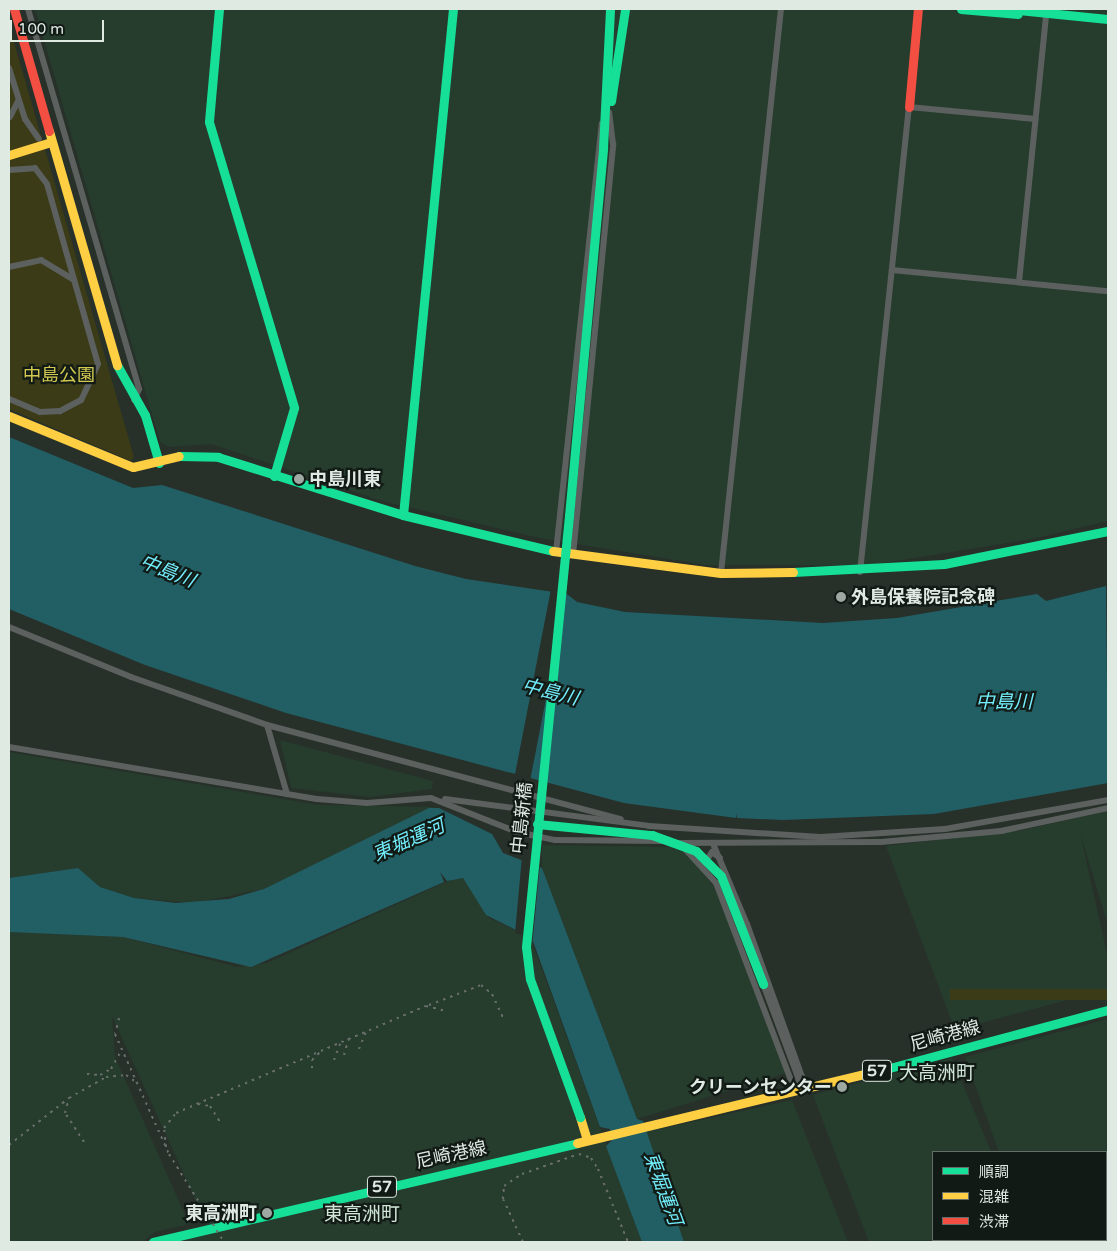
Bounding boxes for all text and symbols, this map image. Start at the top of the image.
scale bar [12,10,106,42]
text: 100 m [18,20,64,38]
park label: 中島公園 [23,364,95,386]
place label: 中島川東 [309,468,381,490]
marker: 中島川東 [293,473,305,485]
water label: 中島川 [136,551,198,593]
place label: 外島保養院記念碑 [851,586,995,608]
marker: 外島保養院記念碑 [835,591,847,603]
water label: 中島川 [520,675,580,711]
water label: 中島川 [976,692,1032,714]
street label: 中島新橋 [507,781,537,855]
water label: 東堀運河 [370,815,448,867]
street label: 尼崎港線 [907,1016,983,1056]
road number: 57 [861,1058,893,1084]
district label: 大高洲町 [899,1063,975,1085]
place label: クリーンセンター [688,1076,832,1098]
marker: クリーンセンター [836,1081,848,1093]
street label: 尼崎港線 [414,1137,488,1173]
water label: 東堀運河 [638,1149,686,1229]
legend [932,1151,1107,1241]
text: 順調 [979,1163,1009,1181]
road number: 57 [366,1174,398,1200]
text: 混雑 [979,1188,1009,1206]
place label: 東高洲町 [185,1202,257,1224]
district label: 東高洲町 [324,1204,400,1226]
marker: 東高洲町 [261,1207,273,1219]
text: 渋滞 [979,1213,1009,1231]

